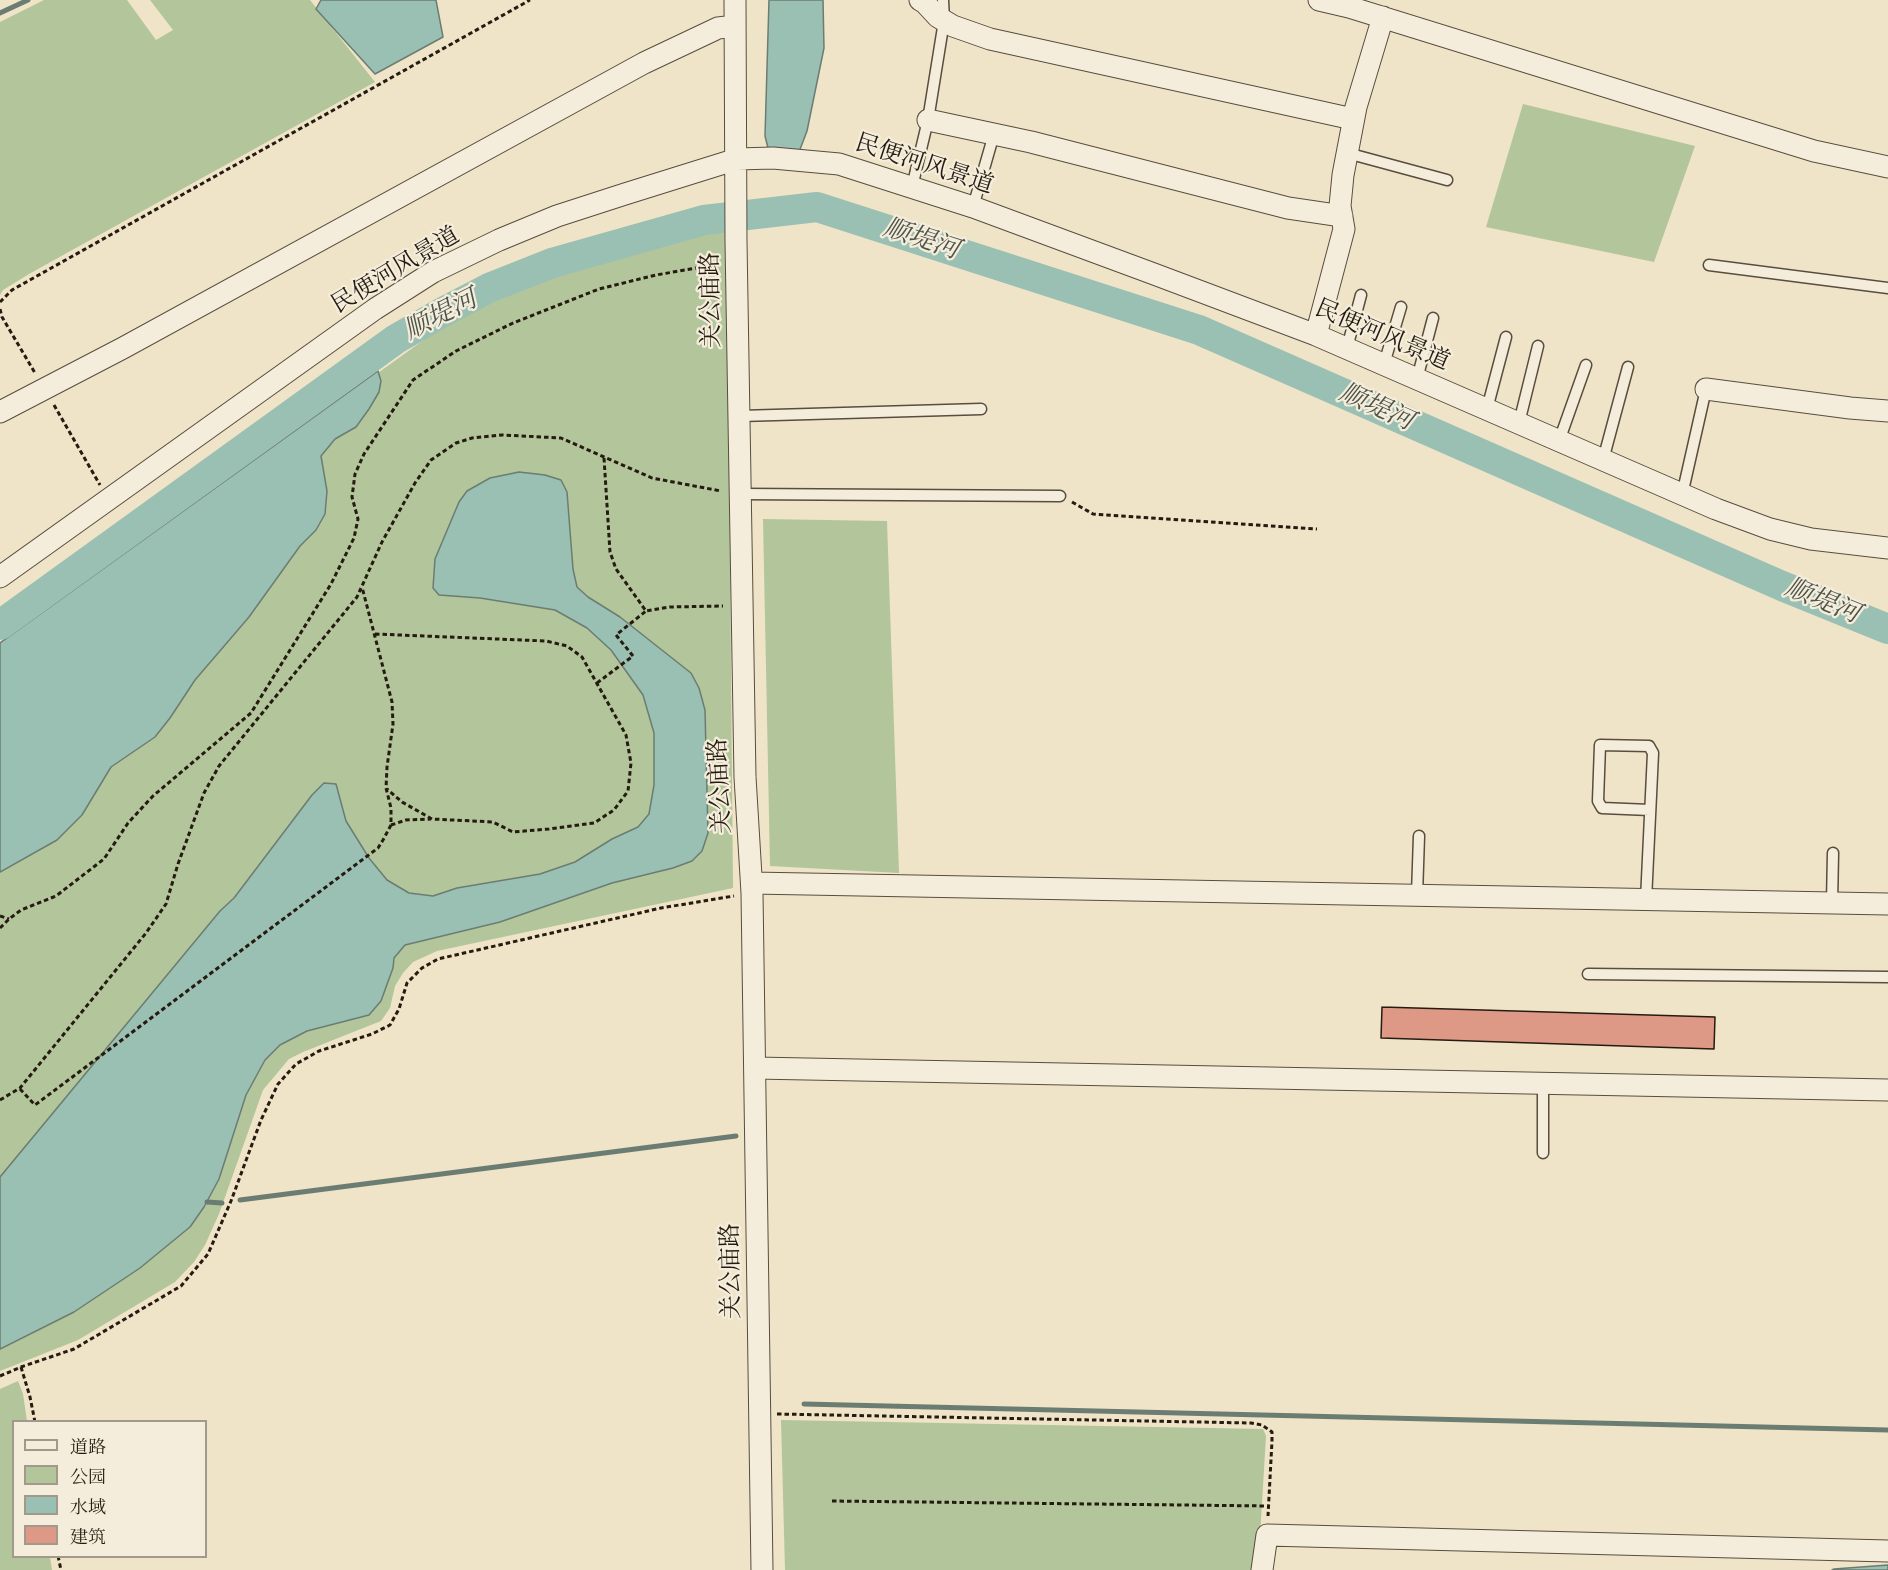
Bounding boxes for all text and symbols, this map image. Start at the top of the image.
street label: 民便河风景道 [851,129,997,201]
water label: 顺堤河 [879,213,963,267]
street label: 民便河风景道 [327,222,465,320]
street label: 关公庙路 [697,252,727,348]
water label: 顺堤河 [399,284,483,348]
street label: 民便河风景道 [1310,295,1454,377]
water label: 顺堤河 [1334,378,1418,438]
water label: 顺堤河 [1780,573,1864,631]
street label: 关公庙路 [704,737,738,835]
street label: 关公庙路 [717,1223,747,1319]
legend [12,1420,207,1558]
text: 道路 [70,1436,106,1458]
text: 公园 [70,1466,106,1488]
text: 水域 [70,1496,106,1518]
text: 建筑 [70,1526,106,1548]

